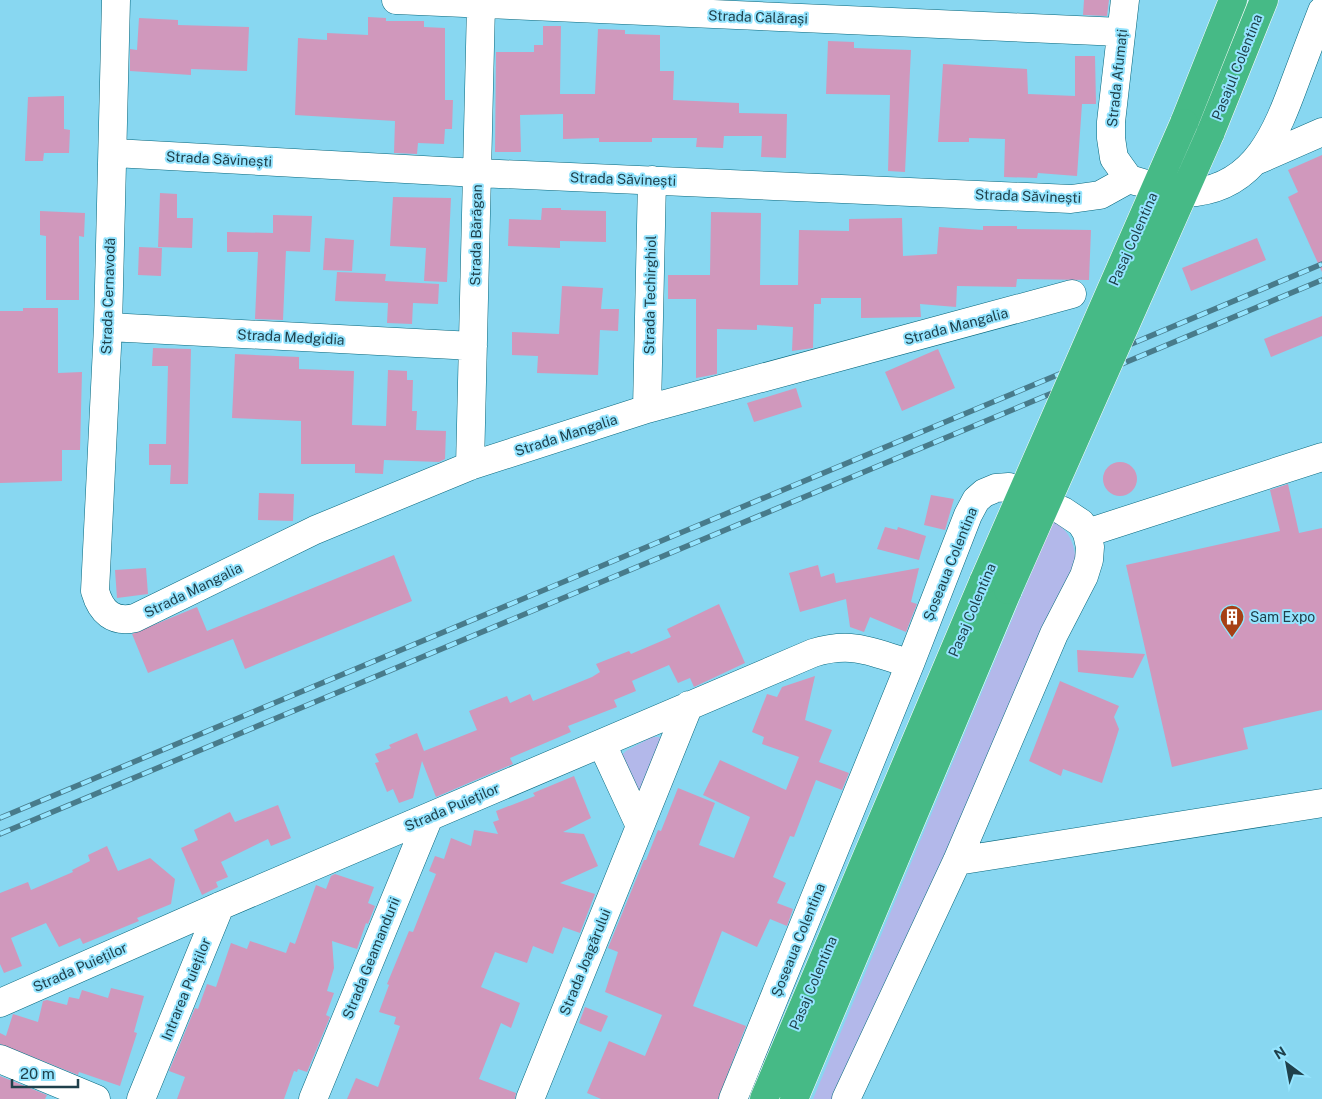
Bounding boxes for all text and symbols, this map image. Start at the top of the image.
street label: Strada Călărași [708,7,808,27]
street label: Pasajul Colentina [1208,12,1266,122]
street label: Strada Afumați [1104,28,1130,128]
street label: Strada Săvinești [166,148,272,170]
street label: Strada Săvinești [570,169,676,189]
street label: Strada Bărăgan [467,184,485,286]
street label: Strada Săvinești [975,186,1081,206]
street label: Pasaj Colentina [1105,190,1161,288]
street label: Strada Techirghiol [641,235,659,355]
street label: Strada Cernavodă [98,237,118,355]
street label: Strada Mangalia [902,304,1010,348]
street label: Strada Medgidia [237,326,345,348]
street label: Strada Mangalia [513,411,619,459]
street label: Șoseaua Colentina [920,505,980,623]
street label: Strada Mangalia [141,559,245,621]
street label: Pasaj Colentina [945,561,999,659]
building icon: Sam Expo [1219,604,1245,638]
place label: Sam Expo [1250,609,1315,625]
street label: Strada Puieților [402,780,502,834]
street label: Șoseaua Colentina [768,881,828,999]
street label: Strada Geamandurii [339,895,403,1021]
street label: Strada Joagărului [556,906,614,1018]
street label: Pasaj Colentina [786,934,840,1032]
street label: Intrarea Puieților [158,936,214,1042]
street label: Strada Puieților [30,939,130,995]
north arrow [1262,1039,1312,1089]
text: N [1271,1043,1289,1063]
scale bar [12,1056,79,1088]
text: 20 m [20,1065,55,1082]

